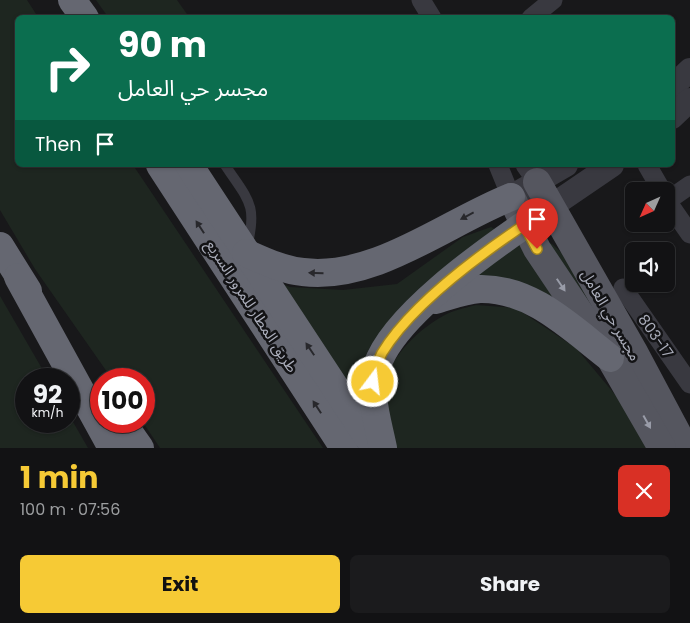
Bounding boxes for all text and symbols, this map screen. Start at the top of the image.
text: 90 m [118,20,207,69]
icon: right [35,35,100,100]
text: مجسر حي العامل [118,73,268,104]
icon: arrive [91,130,119,158]
text: Then [35,131,81,158]
north arrow [625,182,675,232]
map controls [625,182,675,292]
pin [516,198,558,249]
icon: arrive [523,205,551,233]
one-way arrow [460,212,474,221]
one-way arrow [195,220,205,233]
street label: طريق المطار للمرور السريع [199,236,303,378]
button: sound [625,242,675,292]
street label: مجسر حي العامل [575,265,646,365]
one-way arrow [308,268,324,276]
one-way arrow [556,278,566,292]
street label: 803-17 [633,310,679,362]
one-way arrow [305,342,314,356]
position arrow [346,355,398,407]
speed limit sign: 100 [90,368,155,433]
text: 92 [33,377,62,412]
one-way arrow [313,400,322,414]
text: km/h [32,404,63,421]
one-way arrow [643,416,652,429]
text: 1 min [20,456,98,499]
button: close [618,465,670,517]
text: 100 m · 07:56 [20,498,120,521]
button: Exit [20,555,340,613]
button: Share [350,555,670,613]

